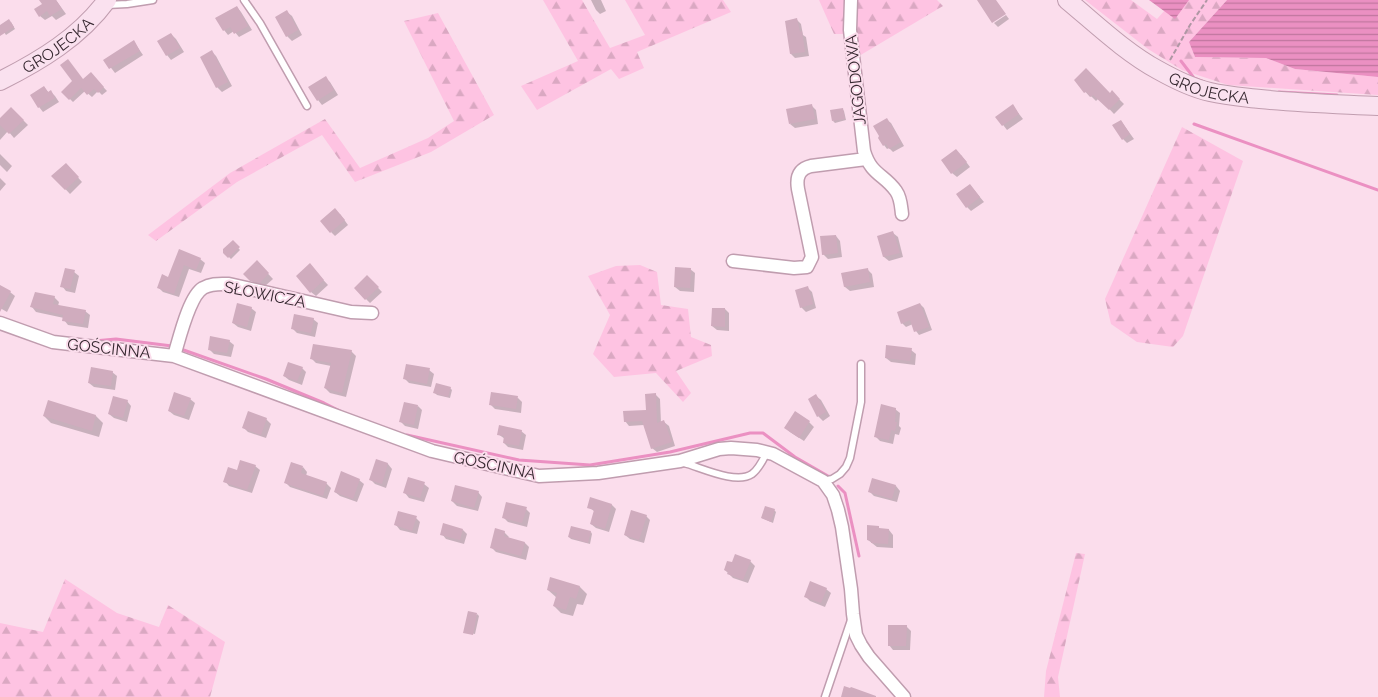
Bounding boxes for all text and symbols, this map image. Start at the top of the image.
street label: GROJECKA [19,13,97,77]
street label: JAGODOWA [841,34,870,126]
street label: GROJECKA [1165,68,1250,108]
street label: SŁOWICZA [222,277,308,312]
street label: GOŚCINNA [66,334,152,362]
street label: GOŚCINNA [452,447,538,484]

